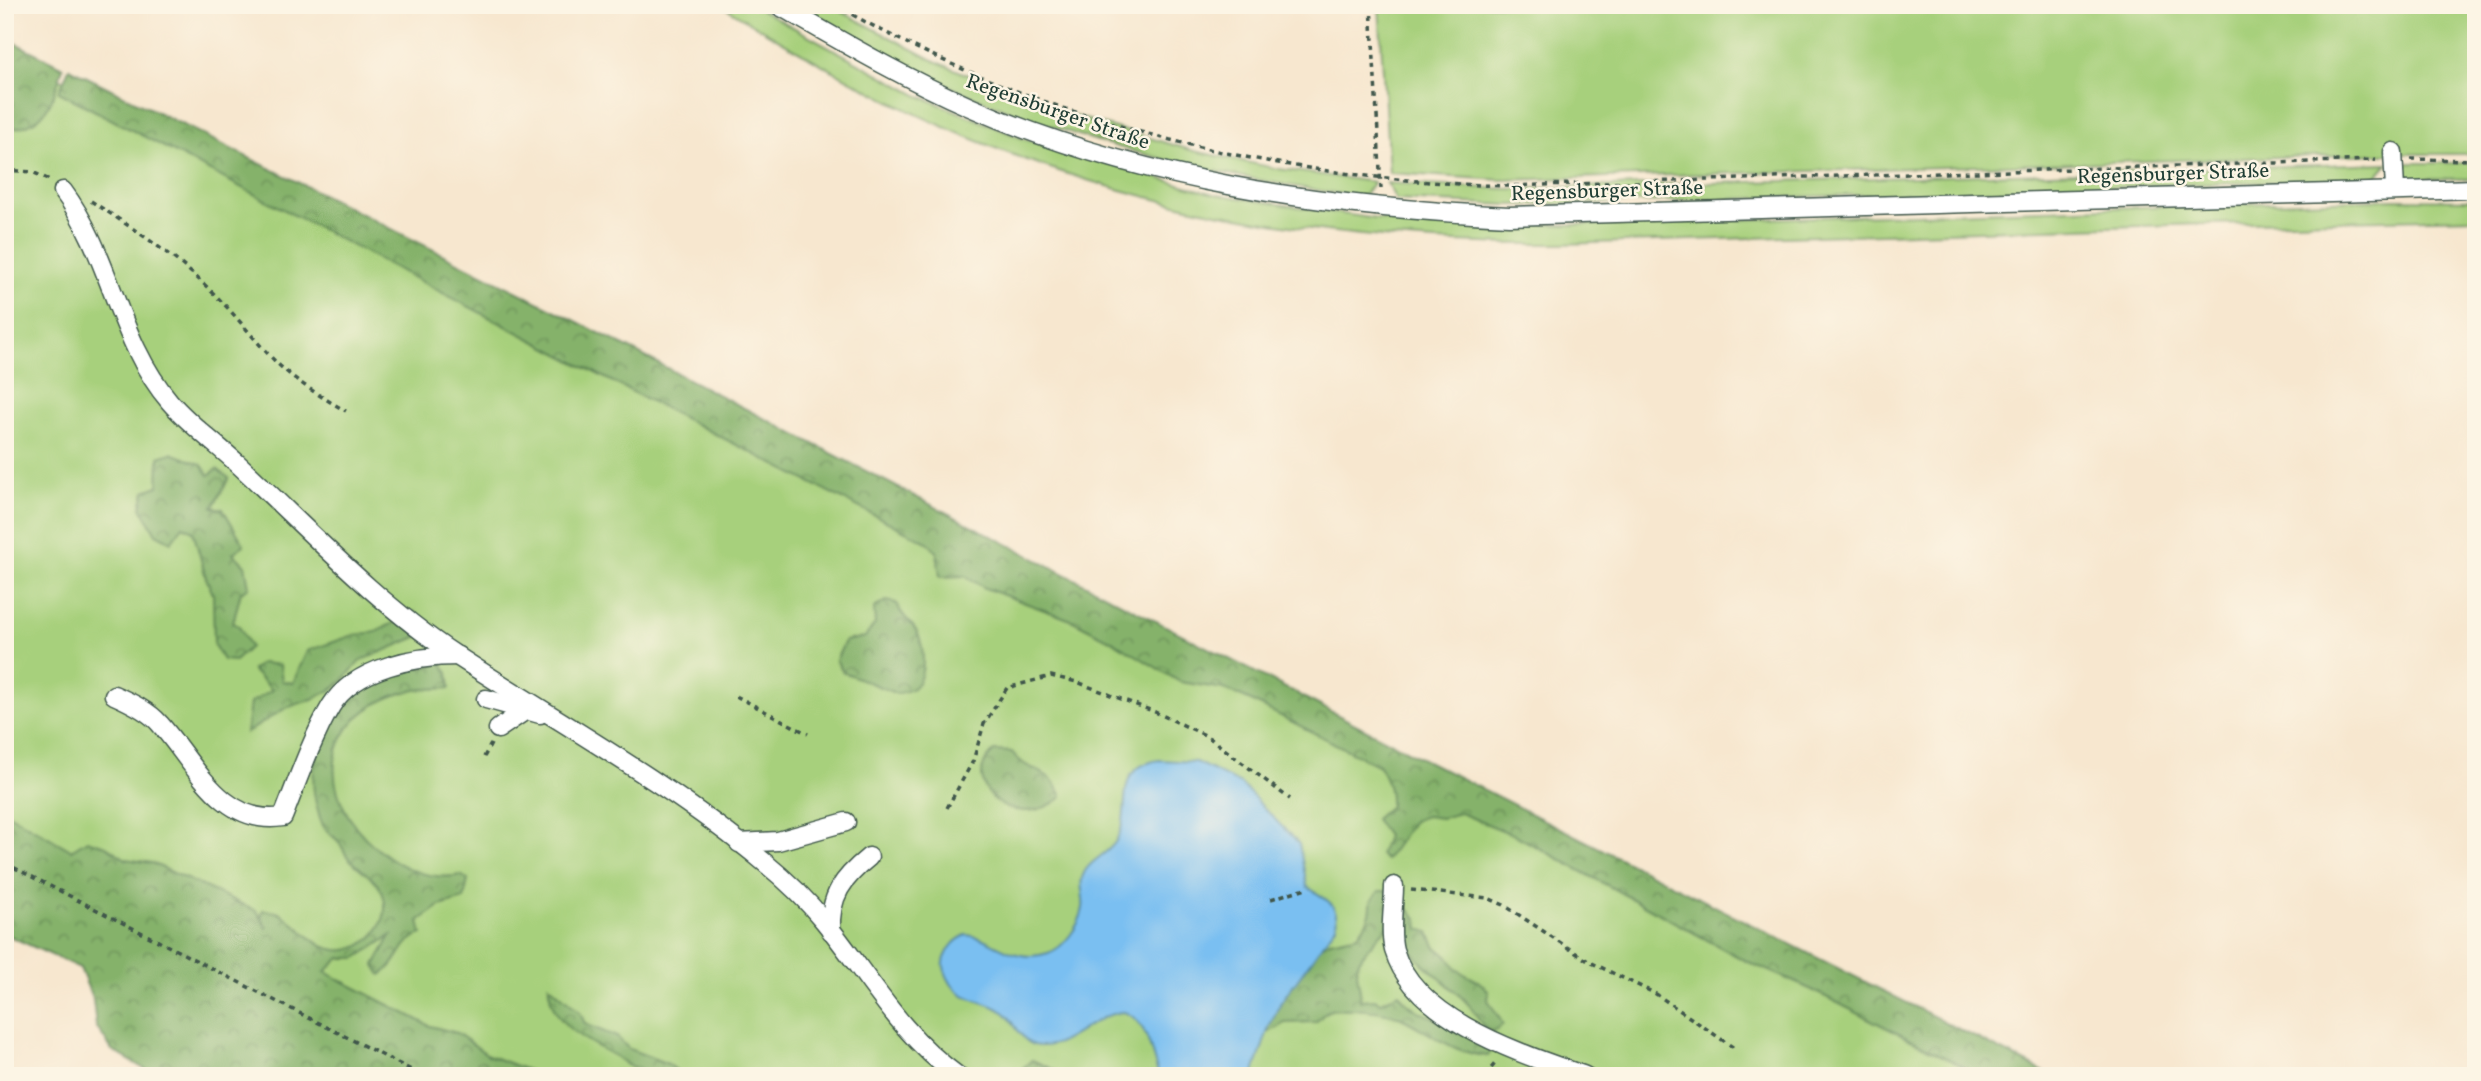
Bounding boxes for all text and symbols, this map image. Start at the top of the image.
street label: Regensburger Straße [962,67,1153,158]
street label: Regensburger Straße [2076,157,2270,192]
street label: Regensburger Straße [1510,174,1704,209]

